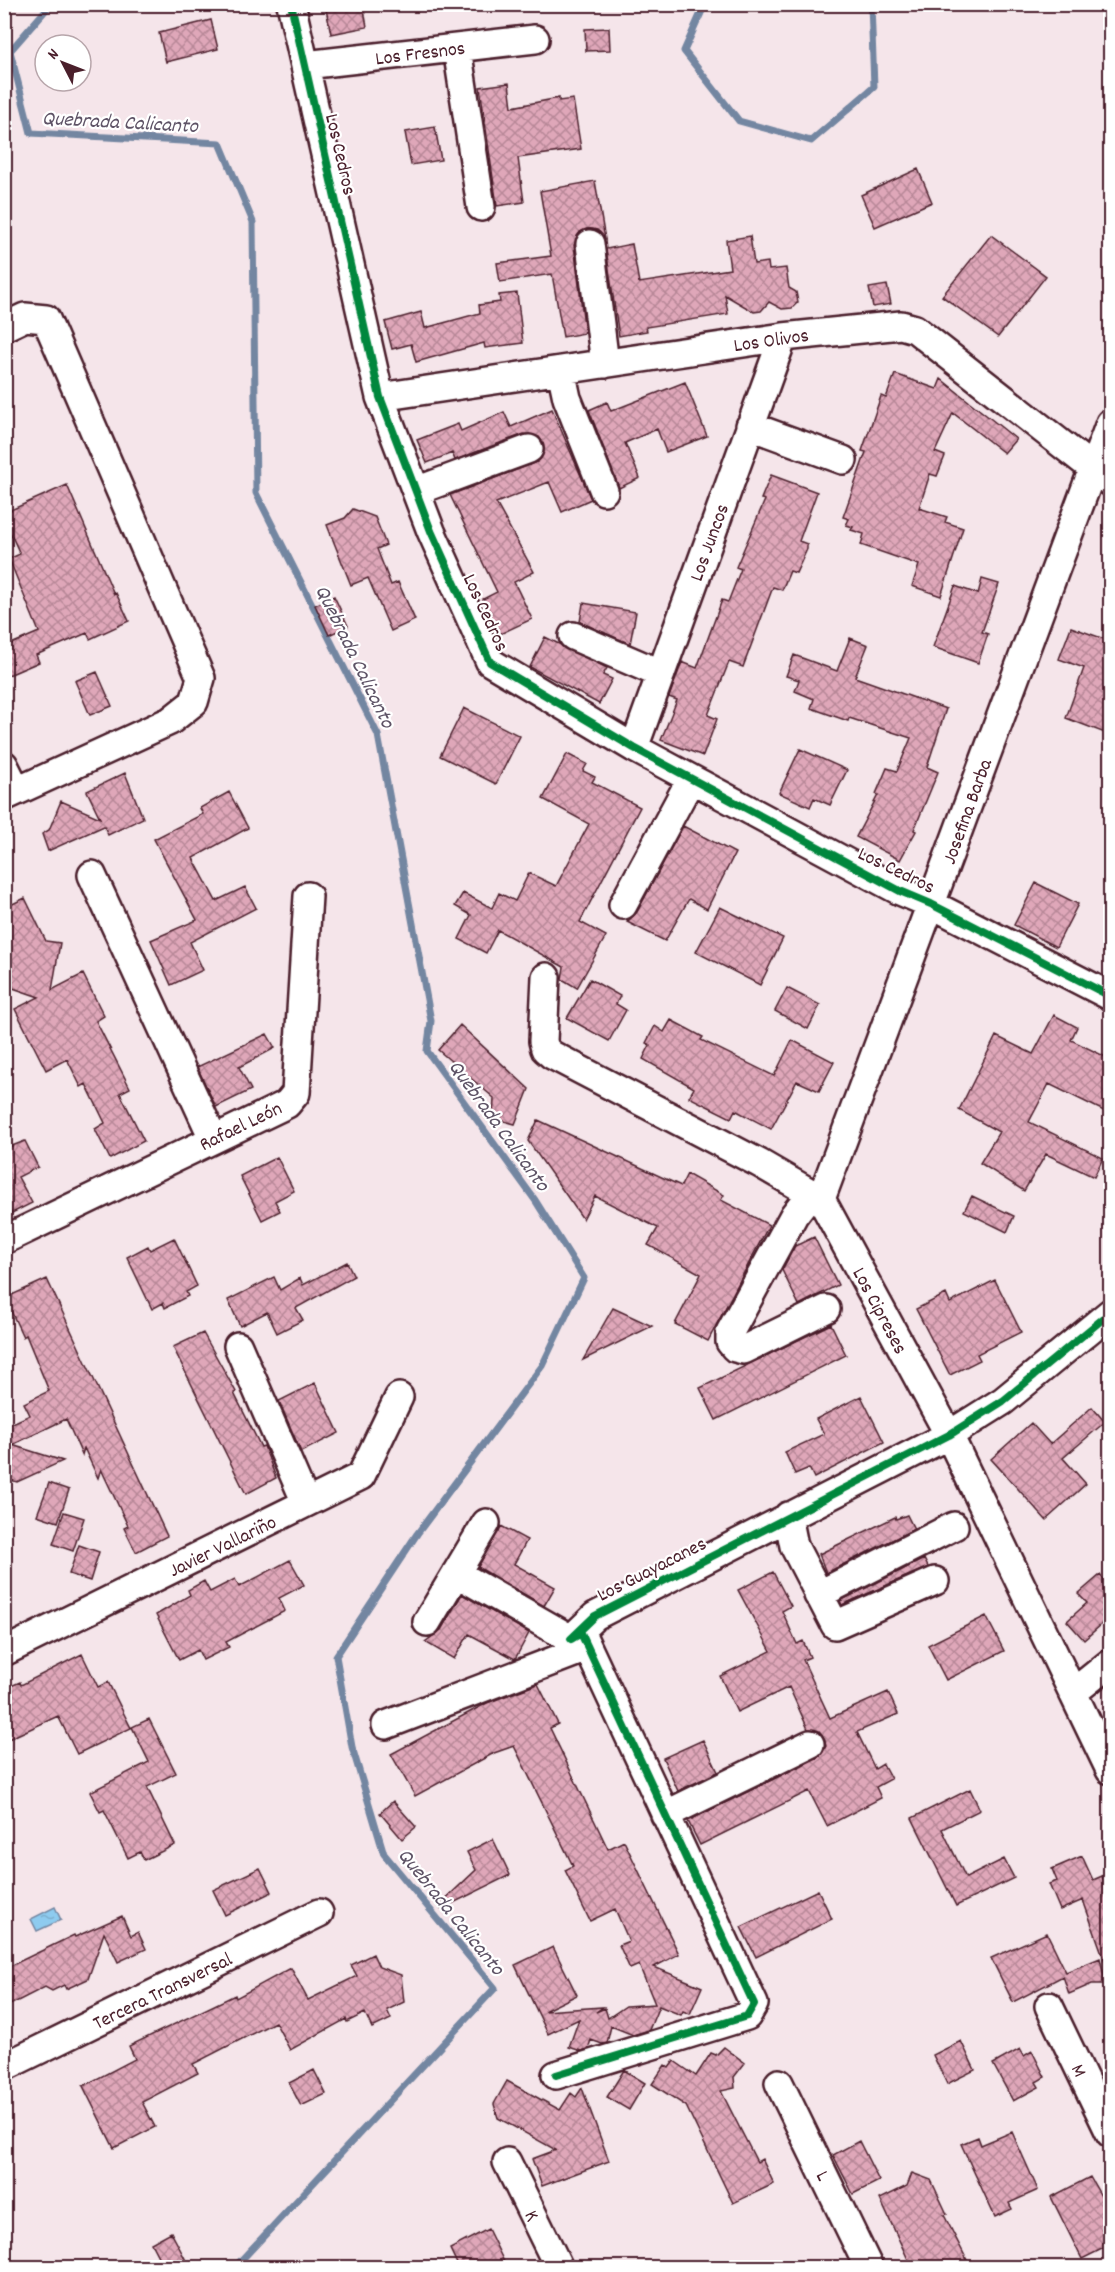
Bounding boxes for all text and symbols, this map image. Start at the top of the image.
north arrow [33,33,93,93]
street label: Los Fresnos [374,36,467,74]
text: N [43,44,65,65]
water label: Quebrada Calicanto [41,105,200,143]
street label: Los Cedros [316,111,362,198]
street label: Los Olivos [732,323,811,361]
street label: Los Juncos [684,500,738,586]
street label: Los Cedros [454,570,514,657]
water label: Quebrada Calicanto [306,581,402,735]
street label: Josefina Barba [937,755,1001,869]
street label: Los Cedros [852,841,939,902]
water label: Quebrada Calicanto [440,1055,557,1200]
street label: Rafael León [195,1096,287,1160]
street label: Los Cipreses [844,1263,913,1360]
street label: Javier Vallariño [165,1510,282,1586]
street label: Los Guayacanes [593,1531,712,1610]
water label: Quebrada Calicanto [389,1843,511,1984]
street label: Tercera Transversal [89,1947,238,2039]
street label: M [1062,2060,1092,2083]
street label: L [807,2166,836,2186]
street label: K [516,2206,545,2227]

